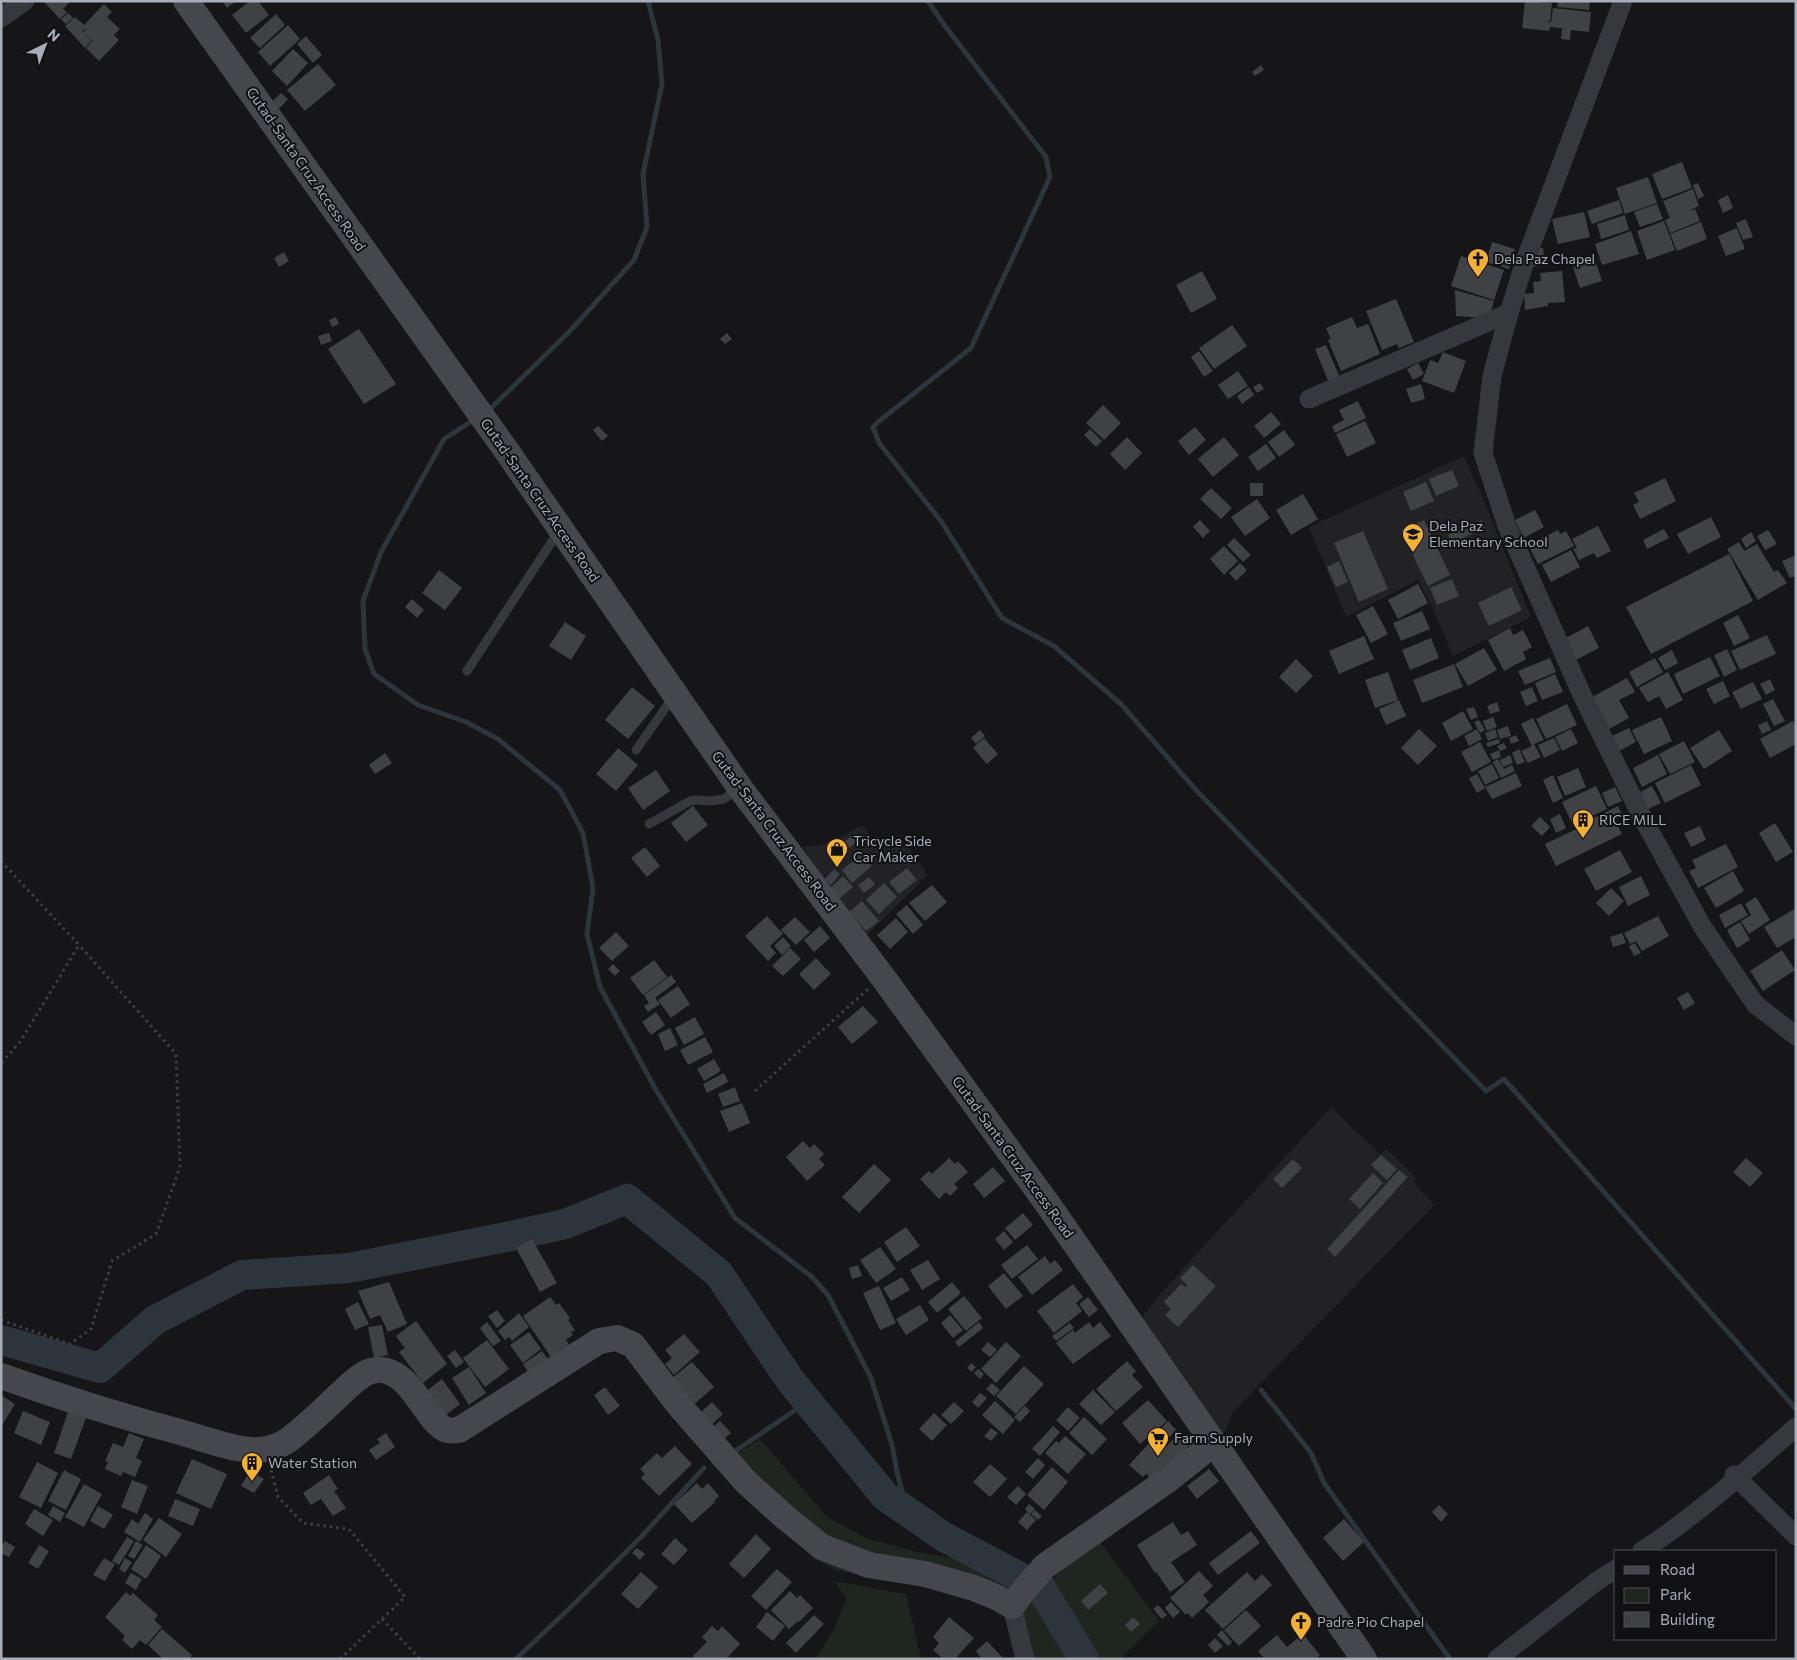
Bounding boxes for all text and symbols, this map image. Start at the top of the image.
north arrow [20,20,70,70]
text: N [44,25,64,45]
street label: Gutad-Santa Cruz Access Road [243,84,370,254]
church icon: Dela Paz Chapel [1466,247,1490,278]
place label: Dela Paz Chapel [1494,250,1595,267]
street label: Gutad-Santa Cruz Access Road [477,415,604,585]
place label: Dela Paz Elementary School [1429,517,1548,550]
school or university icon: Dela Paz Elementary School [1401,522,1425,553]
street label: Gutad-Santa Cruz Access Road [709,747,840,914]
building icon: RICE MILL [1571,808,1595,839]
place label: RICE MILL [1599,811,1666,828]
place label: Tricycle Side Car Maker [853,832,932,865]
shop icon: Tricycle Side Car Maker [825,837,849,868]
street label: Gutad-Santa Cruz Access Road [949,1073,1078,1241]
supermarket icon: Farm Supply [1146,1426,1170,1457]
place label: Farm Supply [1174,1429,1253,1446]
building icon: Water Station [240,1451,264,1482]
place label: Water Station [268,1454,357,1471]
legend [1614,1550,1777,1640]
text: Road [1660,1560,1695,1578]
text: Park [1660,1585,1691,1603]
church icon: Padre Pio Chapel [1289,1610,1313,1641]
text: Building [1660,1610,1715,1628]
place label: Padre Pio Chapel [1317,1613,1424,1630]

